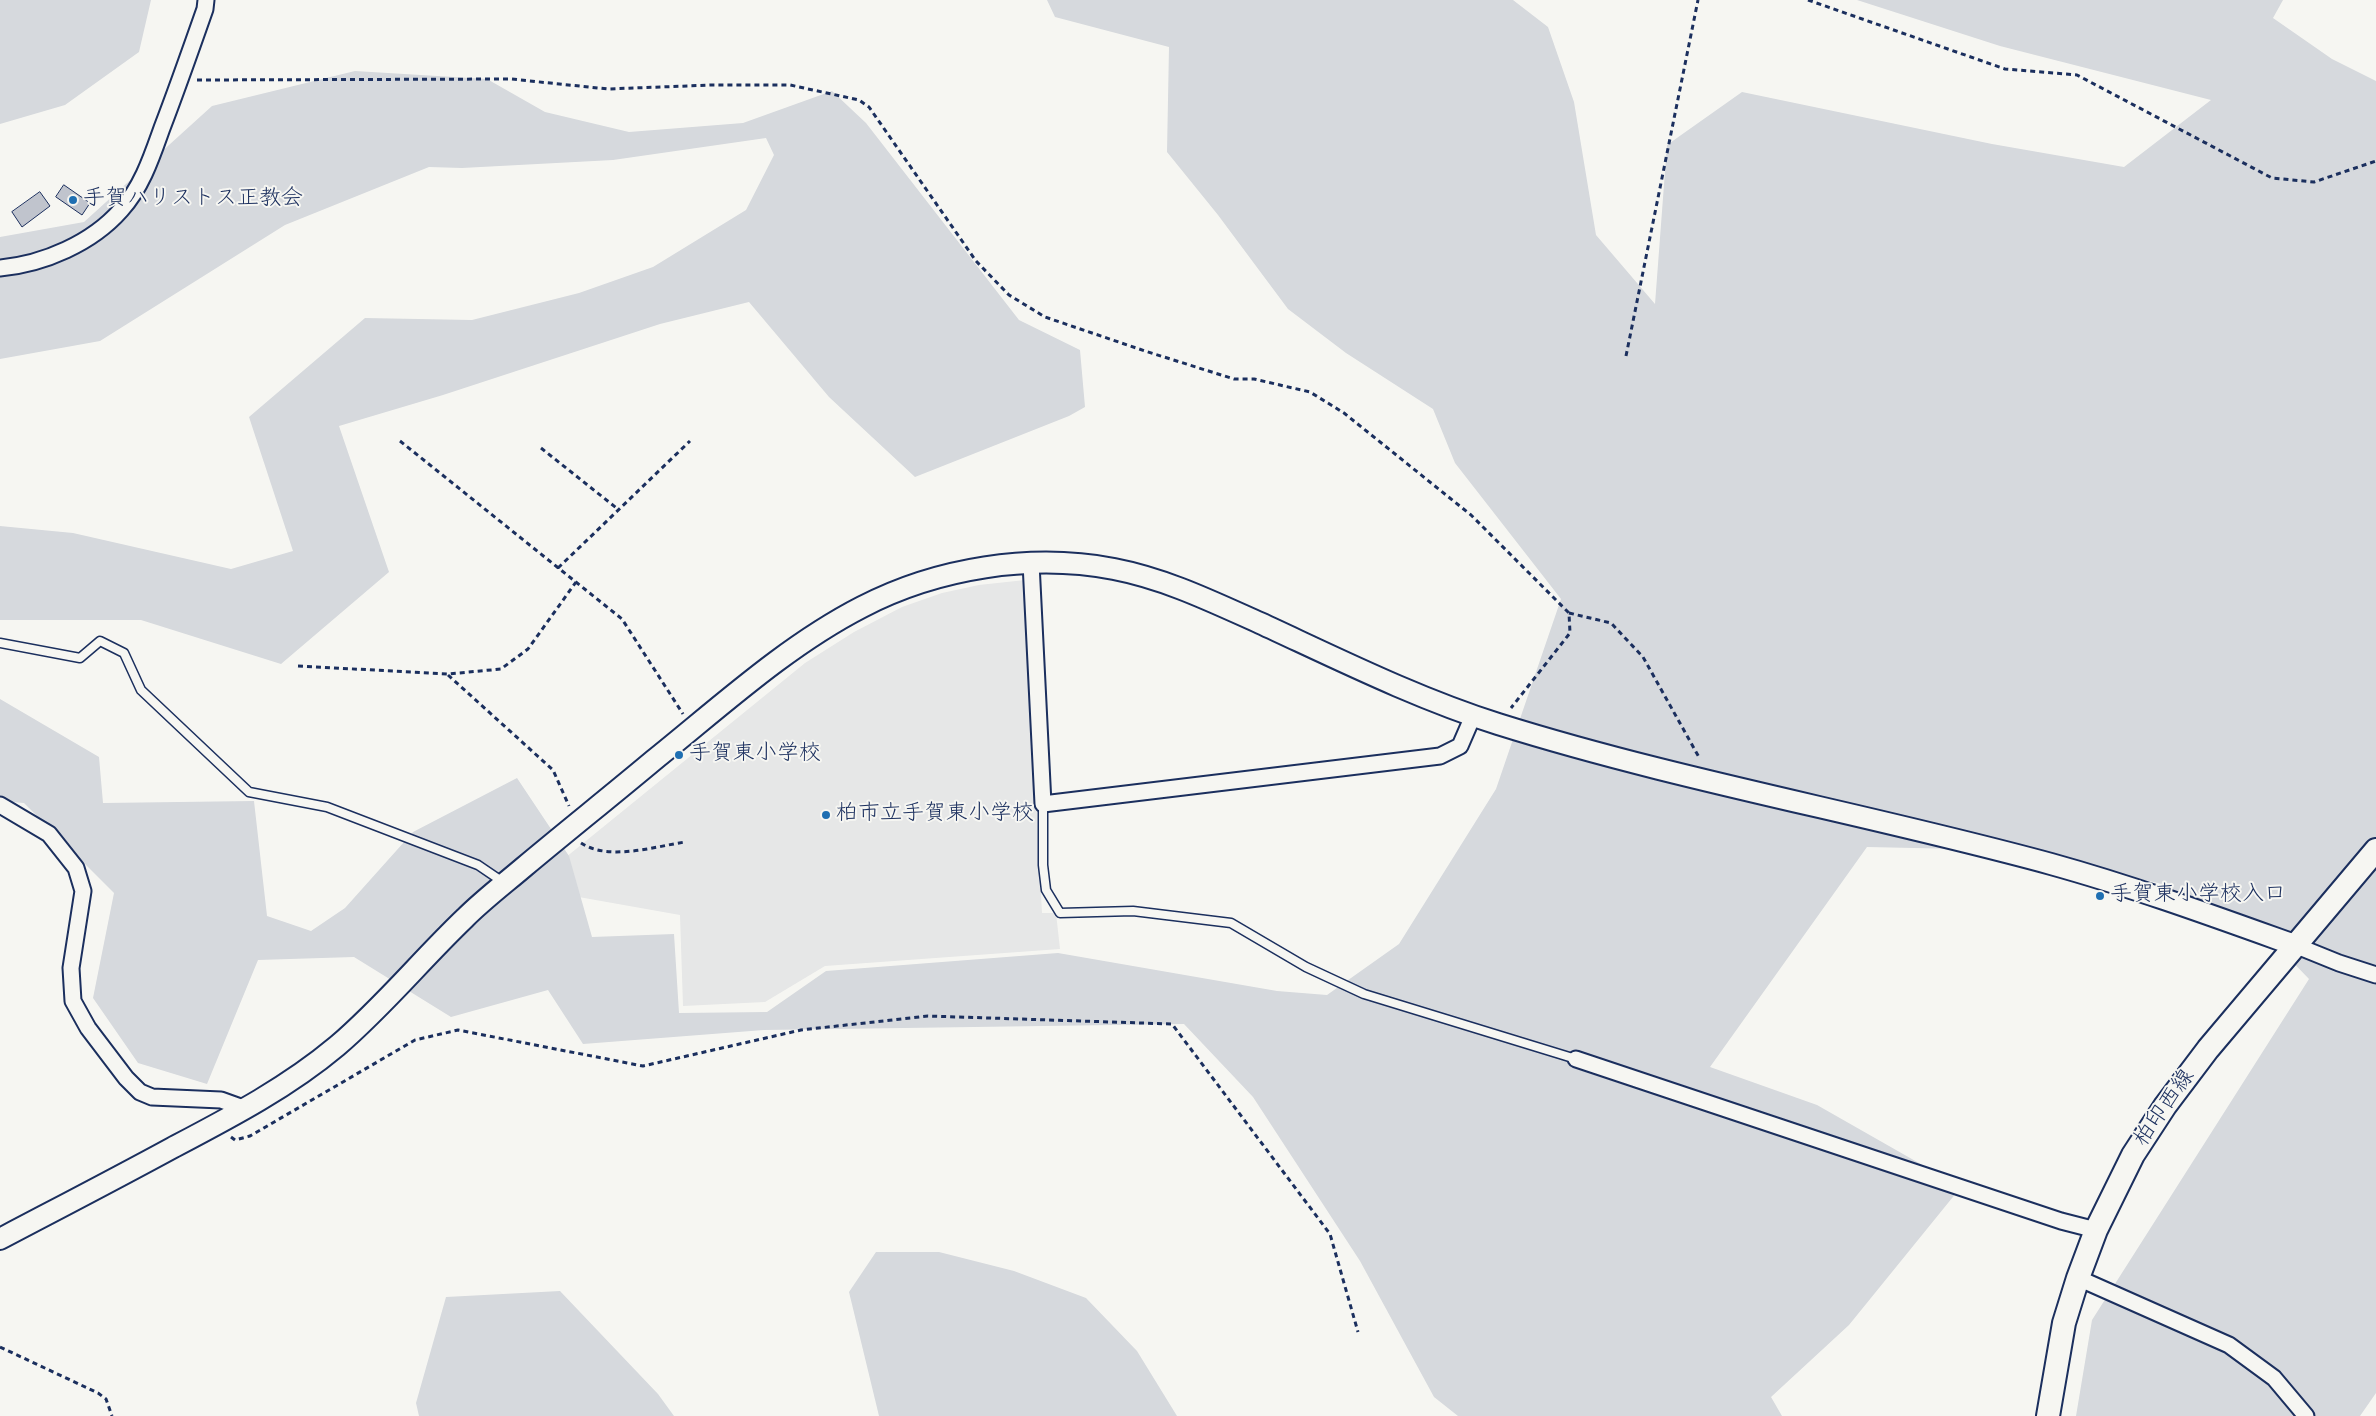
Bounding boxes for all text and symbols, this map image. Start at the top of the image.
place label: 手賀ハリストス正教会 [83,187,303,213]
marker: 手賀ハリストス正教会 [67,194,79,206]
place label: 手賀東小学校 [689,742,821,768]
marker: 手賀東小学校 [673,749,685,761]
place label: 柏市立手賀東小学校 [836,802,1034,828]
marker: 柏市立手賀東小学校 [820,809,832,821]
place label: 手賀東小学校入口 [2110,883,2286,909]
marker: 手賀東小学校入口 [2094,890,2106,902]
street label: 柏印西線 [2130,1065,2202,1153]

